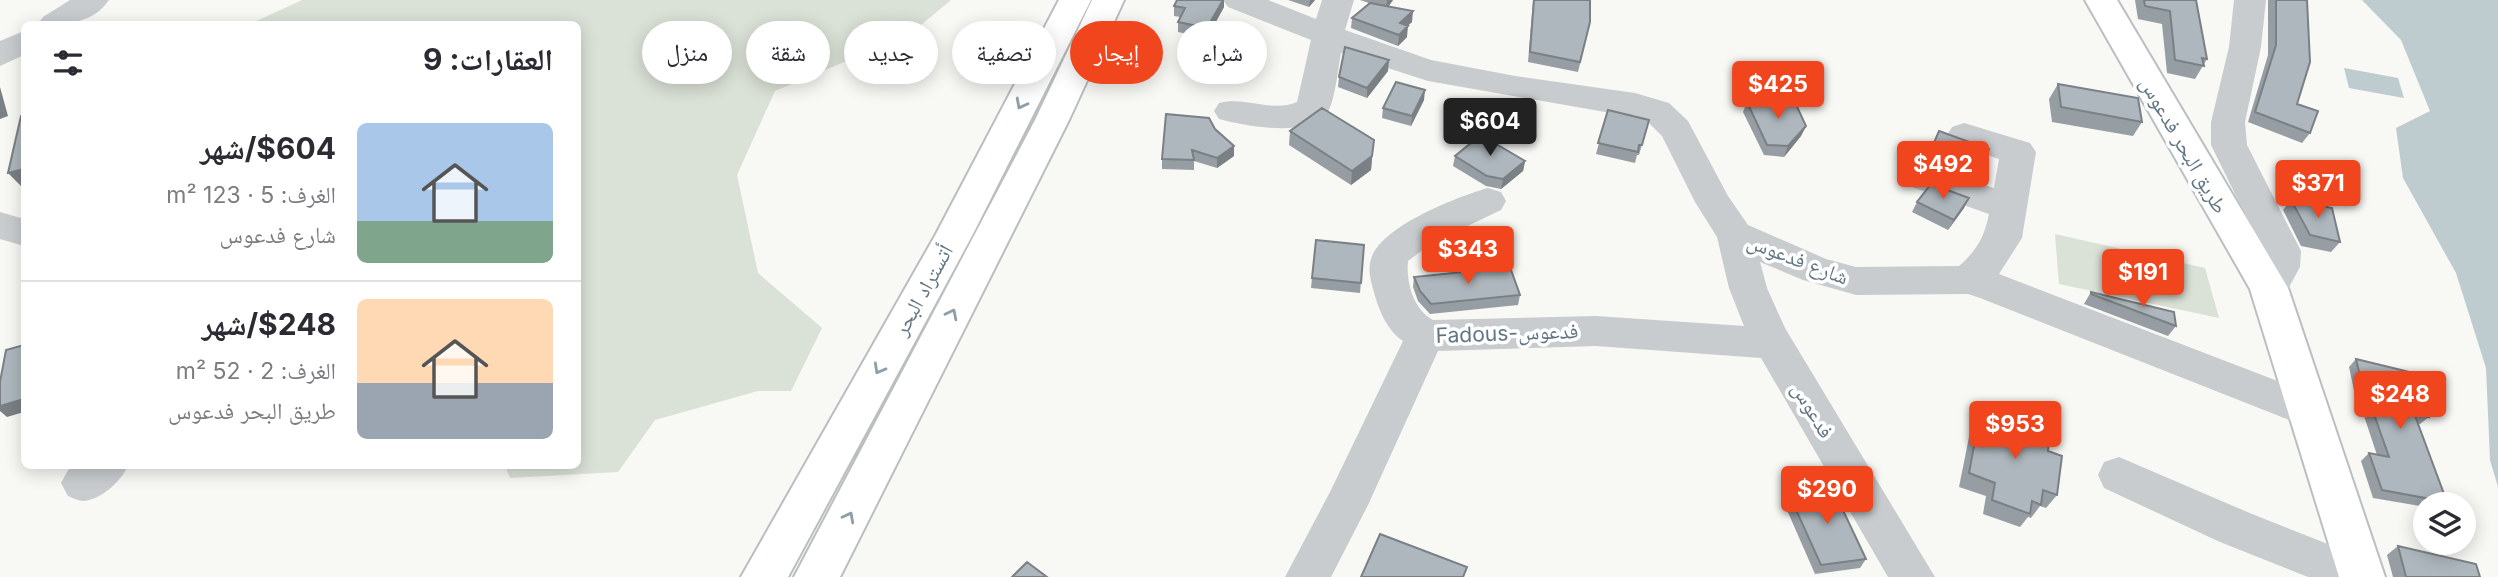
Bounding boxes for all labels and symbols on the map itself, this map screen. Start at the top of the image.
pin: $425 [1737,61,1819,121]
street label: طريق البحر فدعوس [2134,72,2233,218]
one-way arrow [1016,97,1030,109]
pin: $604 [1449,99,1531,158]
pin: $492 [1902,142,1984,201]
pin: $371 [2277,160,2359,220]
pin: $343 [1427,226,1509,286]
street label: شارع فدعوس [1744,228,1852,291]
street label: أتستراد البحر [887,240,958,341]
pin: $191 [2102,250,2184,309]
one-way arrow [944,309,957,321]
street label: Fadous-فدعوس [1435,318,1579,349]
one-way arrow [874,362,888,375]
pin: $248 [2359,372,2441,431]
street label: فدعوس [1786,378,1839,443]
pin: $953 [1974,402,2056,461]
pin: $290 [1786,466,1868,526]
one-way arrow [841,512,855,524]

